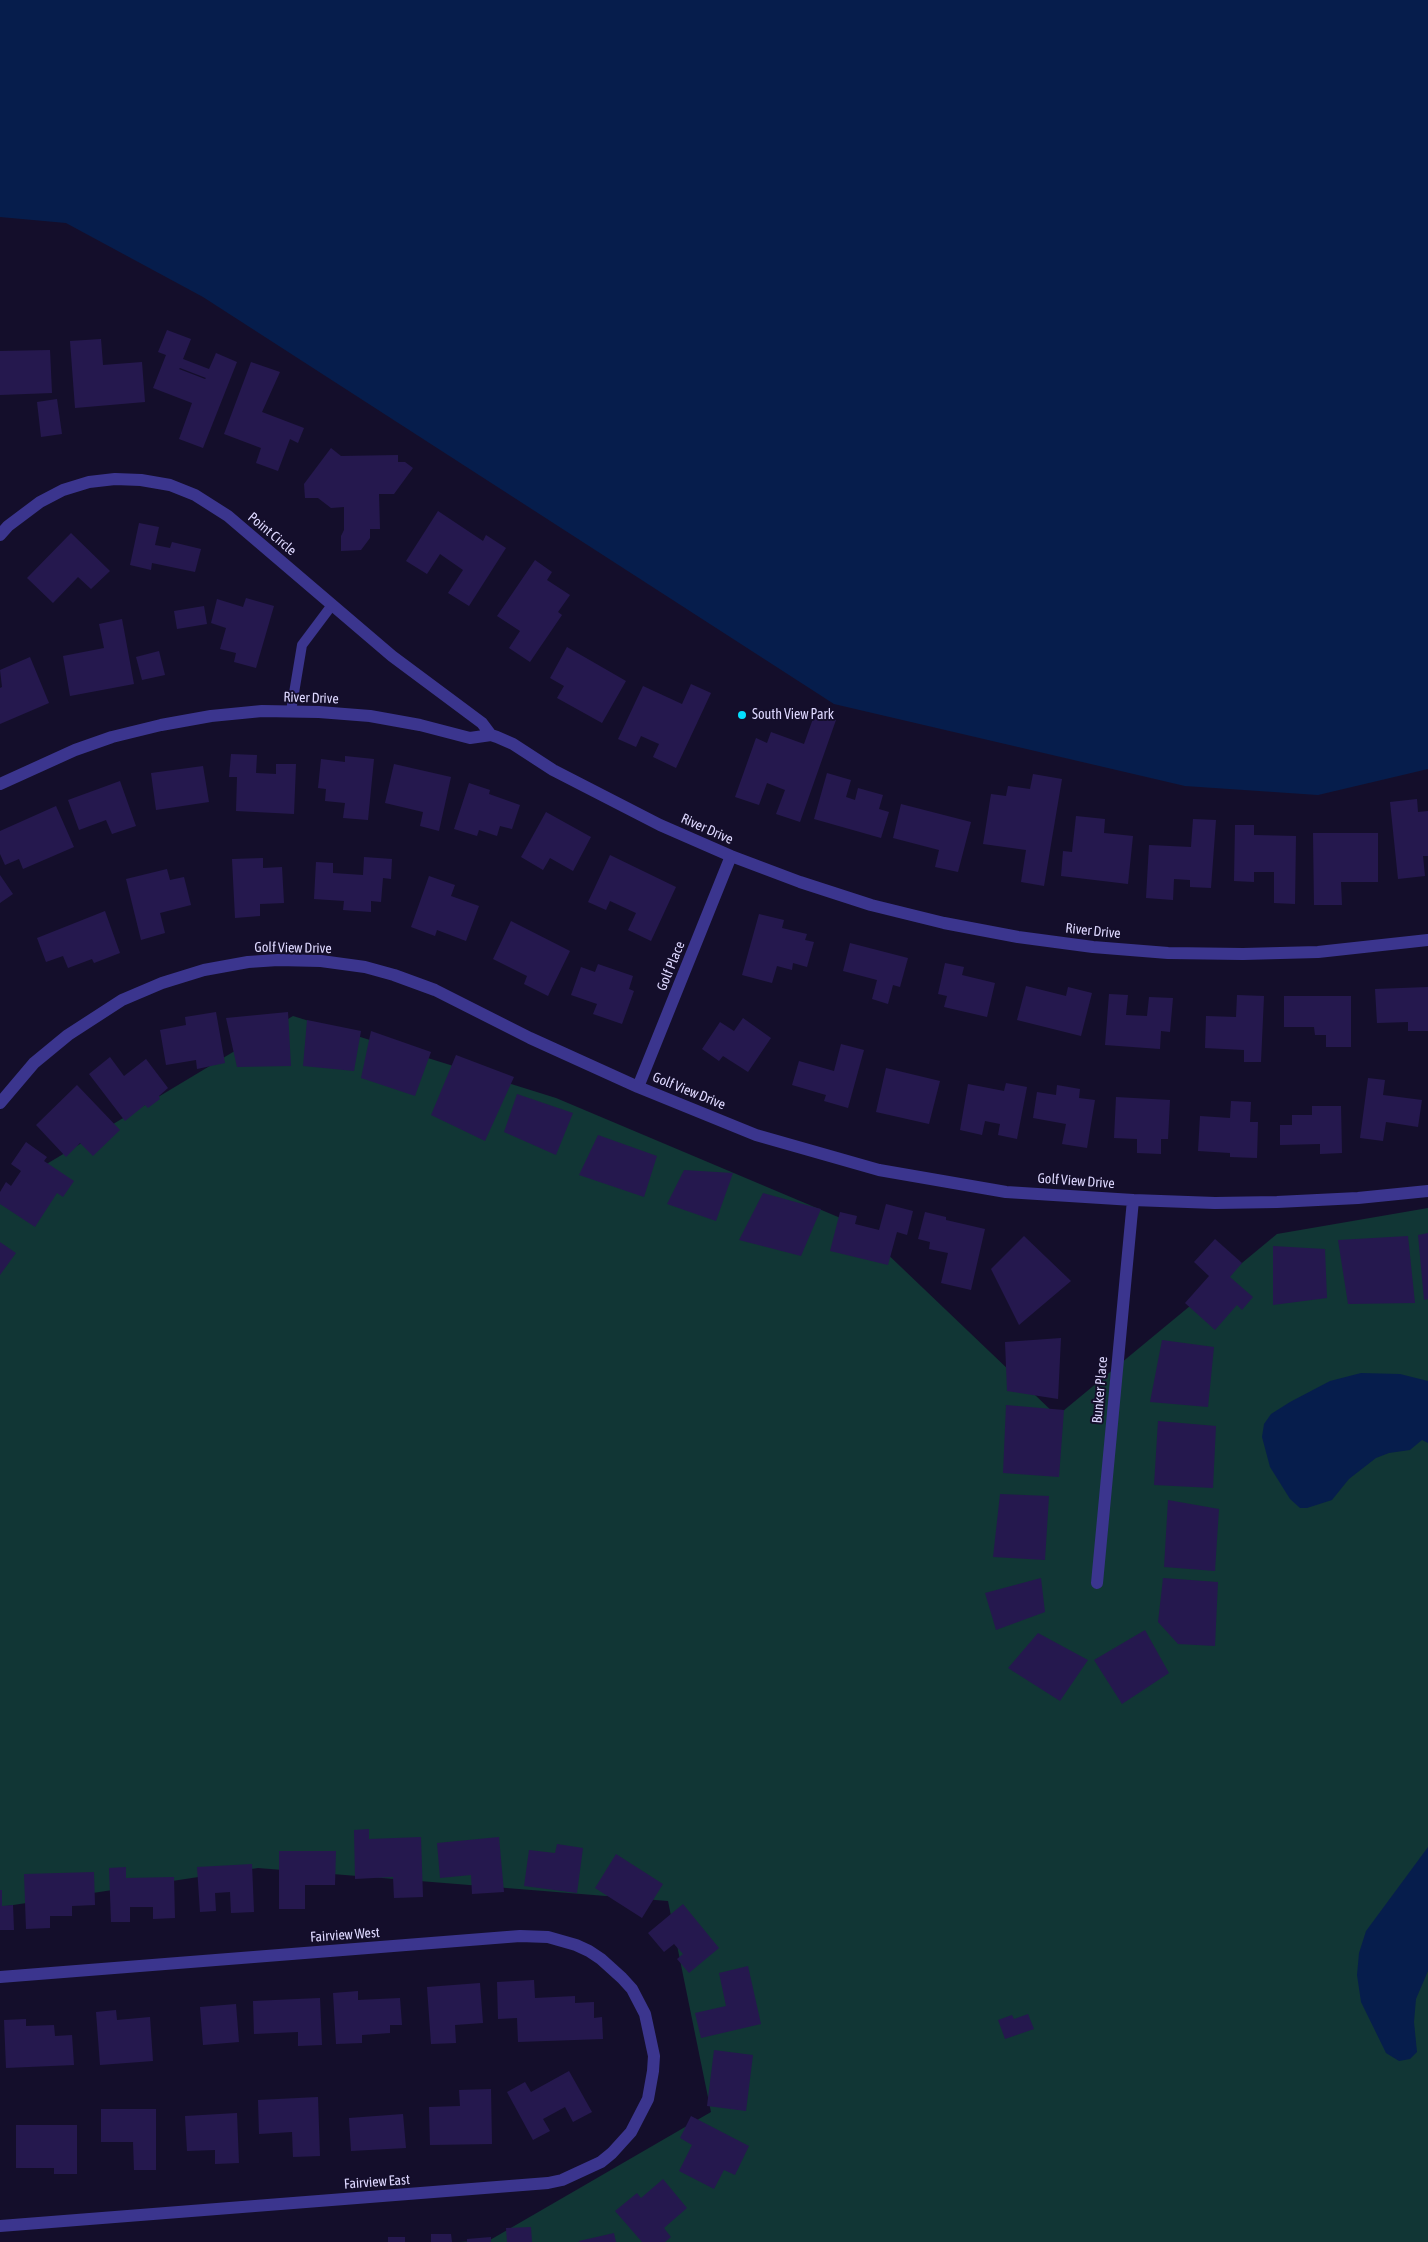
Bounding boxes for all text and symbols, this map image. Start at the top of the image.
street label: Point Circle [244,509,300,559]
street label: River Drive [283,689,339,707]
place label: South View Park [752,707,834,723]
marker: South View Park [736,709,748,721]
street label: River Drive [678,810,736,848]
street label: River Drive [1065,920,1121,942]
street label: Golf View Drive [254,939,332,957]
street label: Golf Place [653,939,689,993]
street label: Golf View Drive [650,1069,728,1113]
street label: Golf View Drive [1037,1170,1115,1192]
street label: Bunker Place [1089,1356,1111,1424]
street label: Fairview West [310,1924,380,1946]
street label: Fairview East [343,2171,411,2193]

